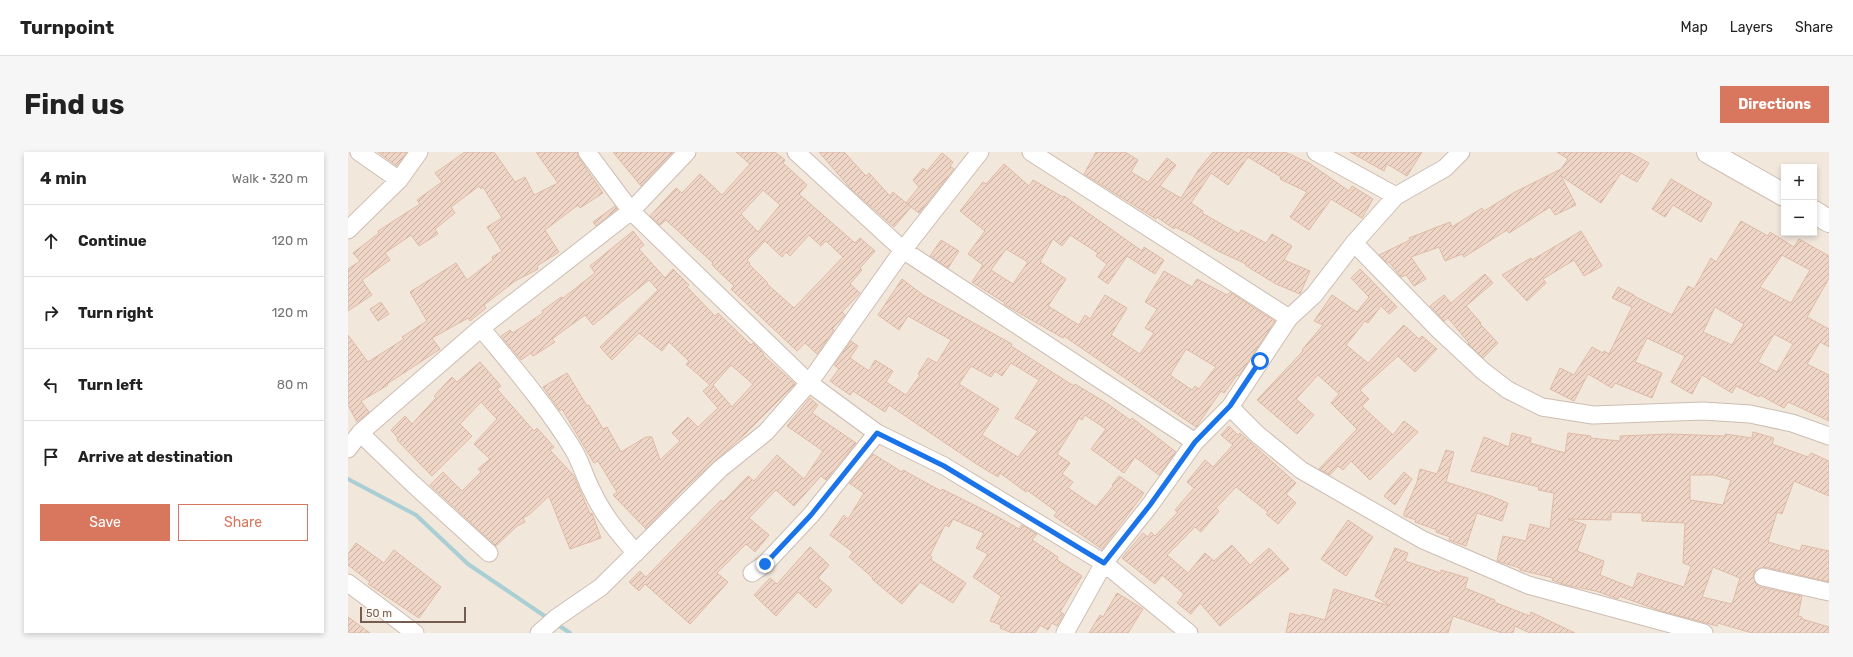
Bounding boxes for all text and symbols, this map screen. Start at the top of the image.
text: Turnpoint [20,16,114,39]
text: Map [1681,19,1708,36]
text: Layers [1730,19,1773,36]
text: Share [1795,19,1833,36]
button: Directions [1720,86,1829,123]
text: Find us [24,88,124,121]
map controls [1781,164,1817,236]
button: + [1781,164,1817,200]
text: 4 min [40,168,87,188]
text: Walk · 320 m [232,171,308,186]
button: − [1781,200,1817,236]
icon: ahead [40,230,62,252]
text: Continue [78,232,147,250]
text: 120 m [272,233,308,248]
icon: right [40,302,62,324]
text: Turn right [78,304,153,322]
text: 120 m [272,305,308,320]
route start [1251,352,1269,370]
icon: left [40,374,62,396]
text: Turn left [78,376,143,394]
text: 80 m [277,377,308,392]
icon: arrive [40,446,62,468]
text: Arrive at destination [78,448,233,466]
button: Save [40,504,170,541]
button: Share [178,504,308,541]
route end [756,555,774,573]
scale bar [360,605,466,624]
text: 50 m [366,607,392,620]

